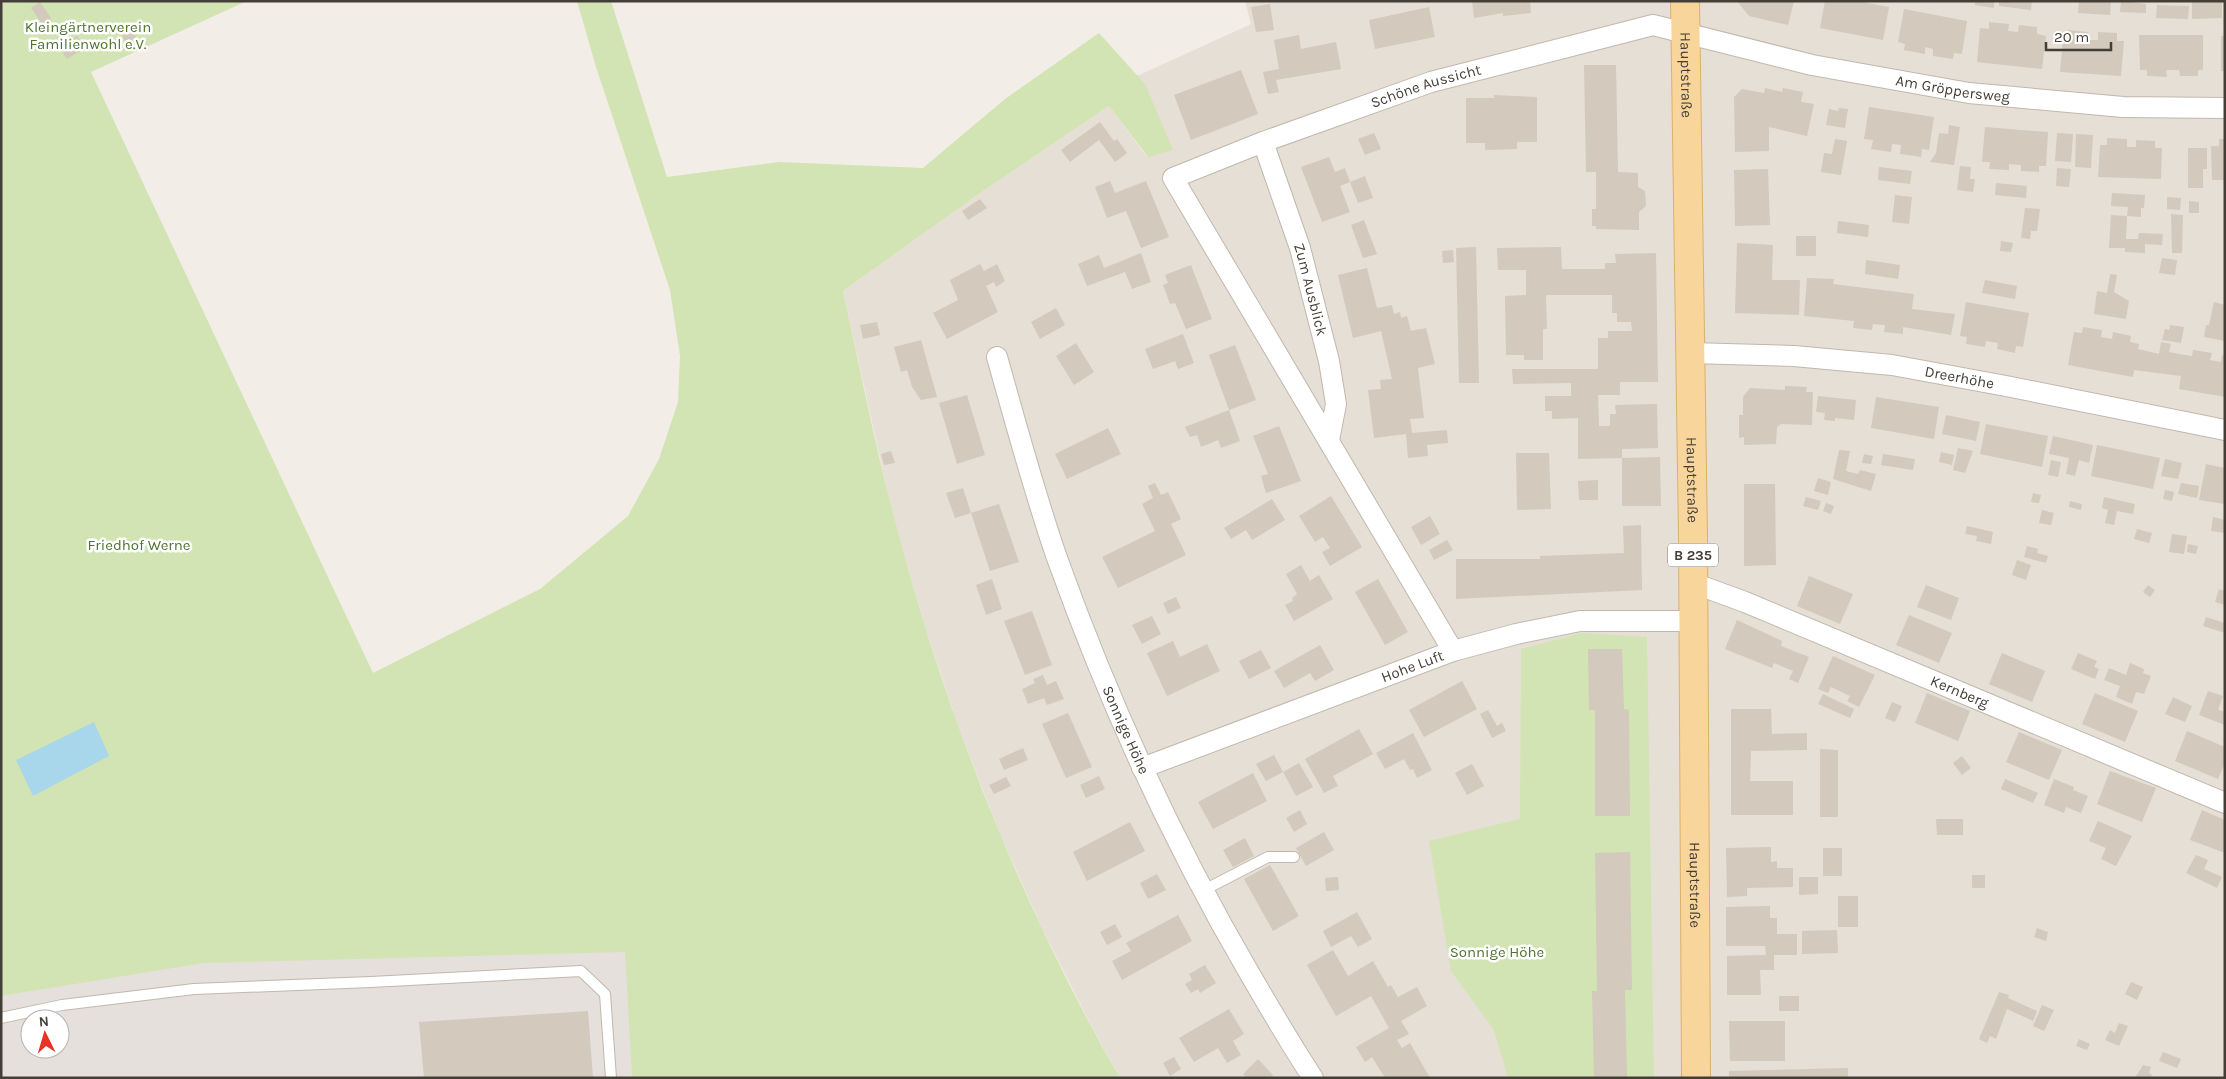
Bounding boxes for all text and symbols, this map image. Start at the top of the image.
park label: Kleingärtnerverein Familienwohl e.V. [25,18,151,53]
scale bar [2046,20,2111,52]
text: 20 m [2054,28,2089,46]
street label: Hauptstraße [1676,32,1696,118]
street label: Schöne Aussicht [1368,60,1483,112]
street label: Am Gröppersweg [1894,71,2011,106]
street label: Zum Ausblick [1290,241,1331,338]
street label: Dreerhöhe [1923,362,1996,393]
street label: Hauptstraße [1683,437,1702,523]
park label: Friedhof Werne [87,536,191,554]
road number: B 235 [1668,544,1718,566]
street label: Hohe Luft [1379,646,1447,686]
street label: Kernberg [1928,672,1992,712]
street label: Sonnige Höhe [1099,683,1153,777]
street label: Hauptstraße [1686,842,1704,928]
park label: Sonnige Höhe [1450,943,1544,961]
north arrow [20,1009,70,1059]
text: N [38,1013,50,1030]

